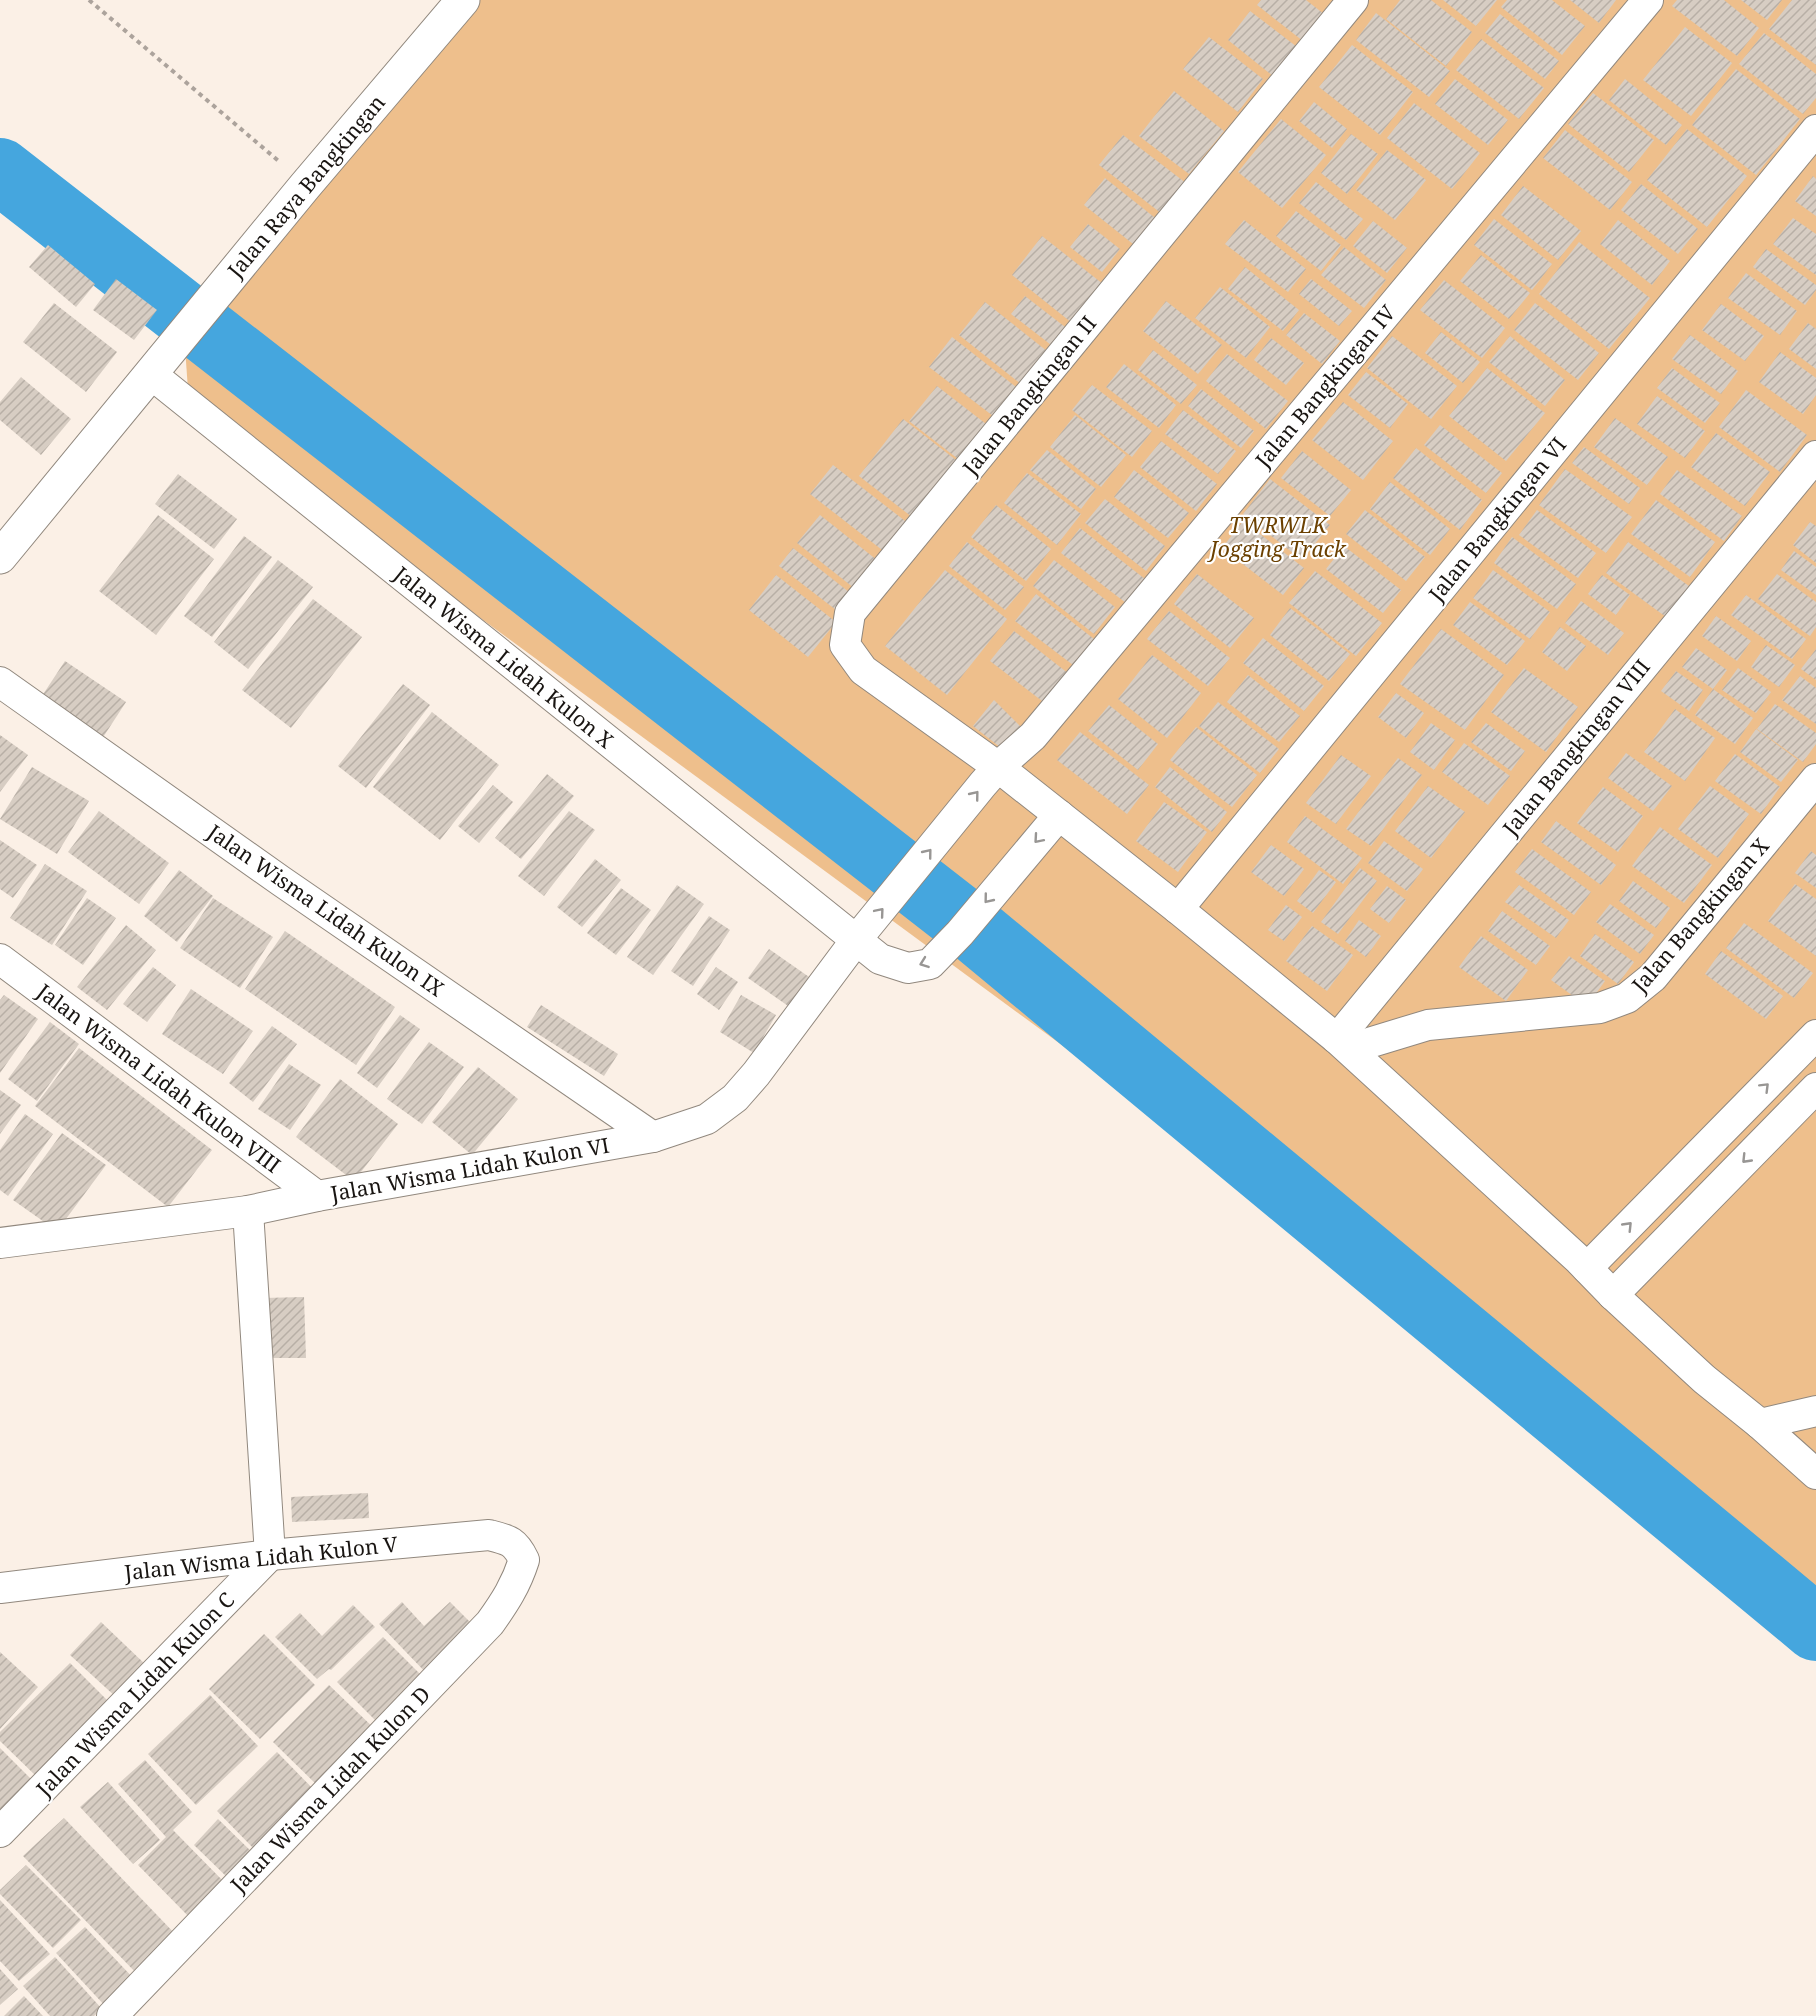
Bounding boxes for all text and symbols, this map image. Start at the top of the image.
street label: Jalan Raya Bangkingan [221,89,391,284]
street label: Jalan Bangkingan IV [1248,298,1402,474]
street label: Jalan Bangkingan II [955,310,1102,481]
street label: Jalan Bangkingan VI [1421,431,1572,608]
park label: TWRWLK Jogging Track [1206,511,1347,563]
street label: Jalan Wisma Lidah Kulon X [388,559,620,754]
street label: Jalan Bangkingan VIII [1496,653,1656,842]
one-way arrow [968,790,979,801]
street label: Jalan Wisma Lidah Kulon IX [202,817,450,1002]
one-way arrow [1034,832,1045,843]
street label: Jalan Bangkingan X [1625,832,1775,999]
one-way arrow [921,849,932,860]
one-way arrow [985,892,996,903]
one-way arrow [873,908,884,919]
one-way arrow [920,956,930,969]
street label: Jalan Wisma Lidah Kulon VIII [31,977,286,1179]
one-way arrow [1757,1084,1768,1095]
street label: Jalan Wisma Lidah Kulon VI [328,1131,611,1207]
one-way arrow [1742,1152,1753,1163]
one-way arrow [1621,1223,1632,1234]
street label: Jalan Wisma Lidah Kulon V [122,1530,400,1586]
street label: Jalan Wisma Lidah Kulon C [29,1586,240,1803]
street label: Jalan Wisma Lidah Kulon D [223,1680,436,1899]

